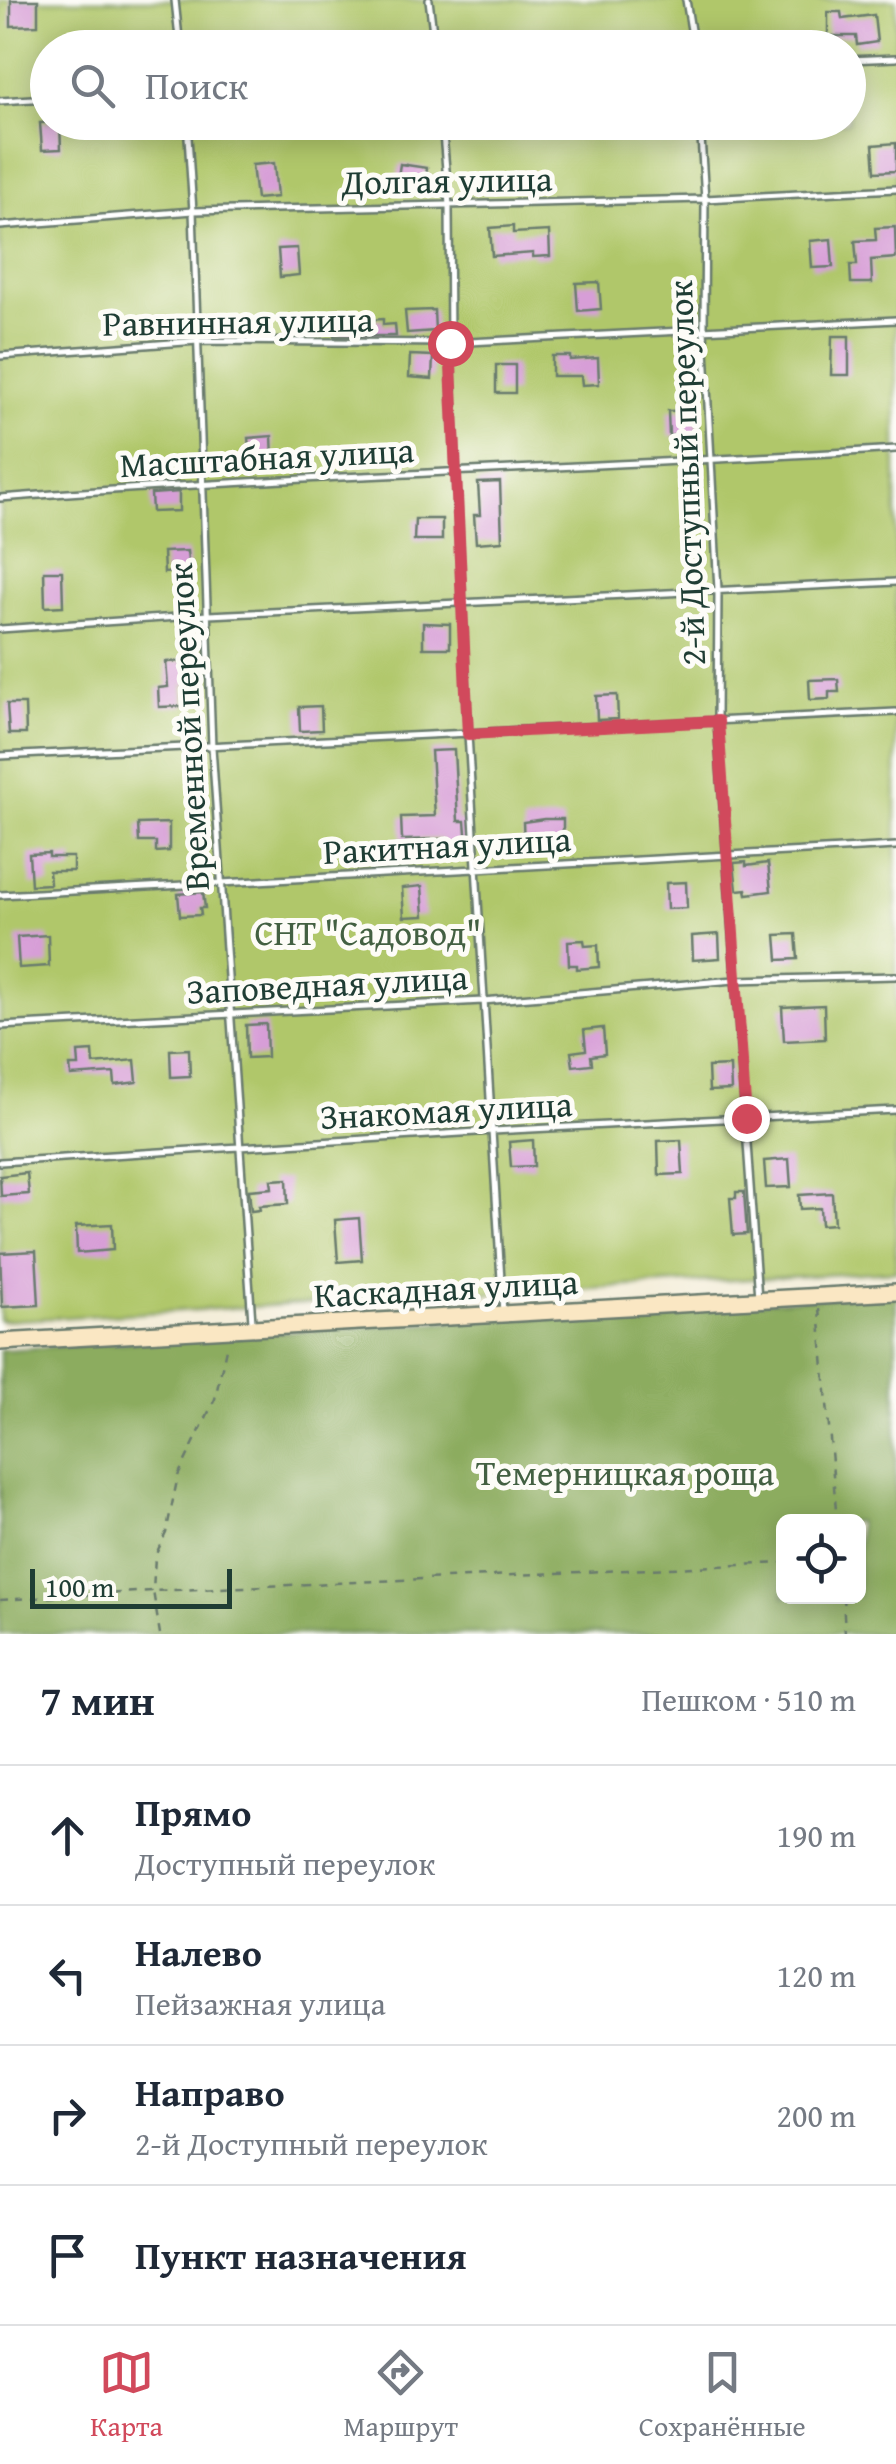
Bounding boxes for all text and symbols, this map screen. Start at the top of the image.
search box [30,30,866,140]
text: Поиск [145,57,248,113]
icon: search [65,58,120,113]
street label: Долгая улица [340,153,553,207]
street label: 2-й Доступный переулок [654,279,718,667]
street label: Равнинная улица [102,293,374,349]
route start [428,321,474,367]
street label: Масштабная улица [119,424,416,490]
street label: Временной переулок [154,561,222,892]
street label: Ракитная улица [322,813,573,877]
park label: СНТ "Садовод" [255,907,481,958]
street label: Заповедная улица [185,951,469,1017]
street label: Знакомая улица [318,1078,574,1142]
route end [724,1096,770,1142]
street label: Каскадная улица [313,1256,580,1320]
park label: Темерницкая роща [476,1447,774,1498]
map controls [776,1514,866,1604]
button: locate [776,1514,866,1604]
scale bar [30,1564,232,1608]
text: 100 m [45,1566,114,1607]
text: 7 мин [40,1669,155,1730]
text: Пешком · 510 m [641,1676,856,1723]
text: Прямо [135,1784,251,1840]
icon: ahead [40,1808,95,1863]
text: 190 m [777,1812,856,1859]
text: Доступный переулок [135,1840,435,1887]
text: Налево [135,1924,262,1980]
icon: left [40,1948,95,2003]
text: 120 m [777,1952,856,1999]
text: Пейзажная улица [135,1980,386,2027]
text: Направо [135,2064,285,2120]
icon: right [40,2088,95,2143]
text: 200 m [777,2092,856,2139]
text: 2-й Доступный переулок [135,2120,488,2167]
text: Пункт назначения [135,2227,467,2283]
icon: arrive [40,2228,95,2283]
tab: Карта [90,2345,163,2446]
tab: Маршрут [344,2345,458,2446]
tab: Сохранённые [639,2345,806,2446]

